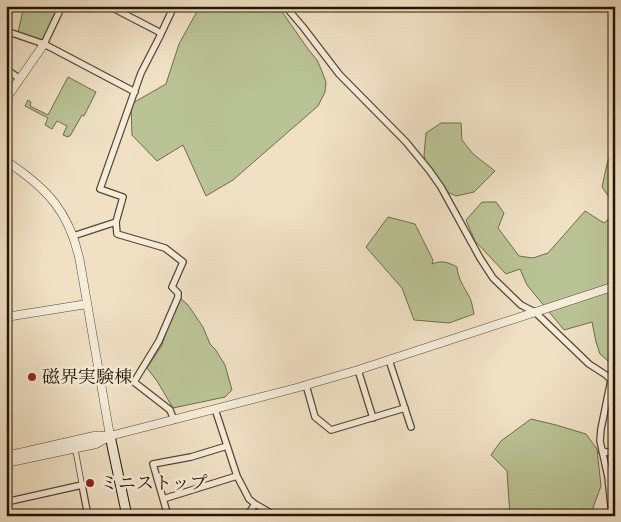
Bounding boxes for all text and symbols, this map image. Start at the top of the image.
place label: 磁界実験棟 [42,366,132,391]
marker: 磁界実験棟 [26,371,38,383]
place label: ミニストップ [100,472,207,497]
marker: ミニストップ [84,477,96,489]

